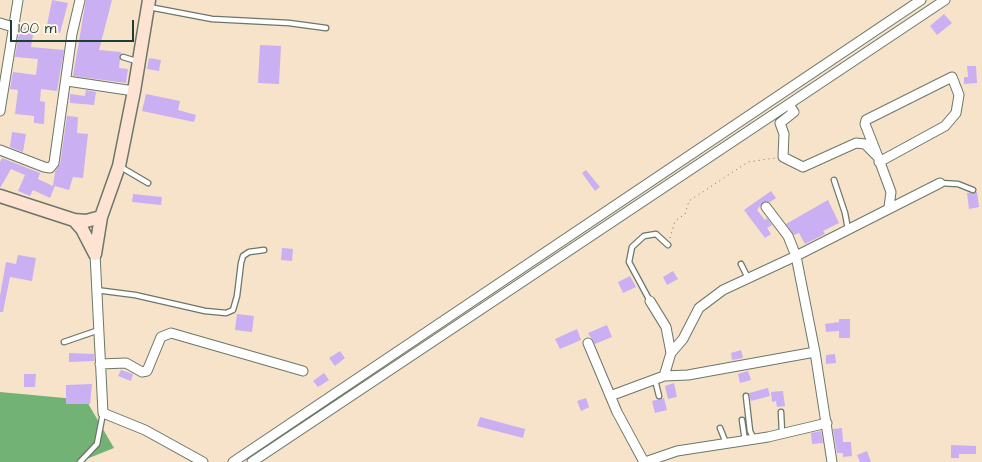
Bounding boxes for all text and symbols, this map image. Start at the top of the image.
scale bar [12,10,136,42]
text: 100 m [18,18,57,39]

